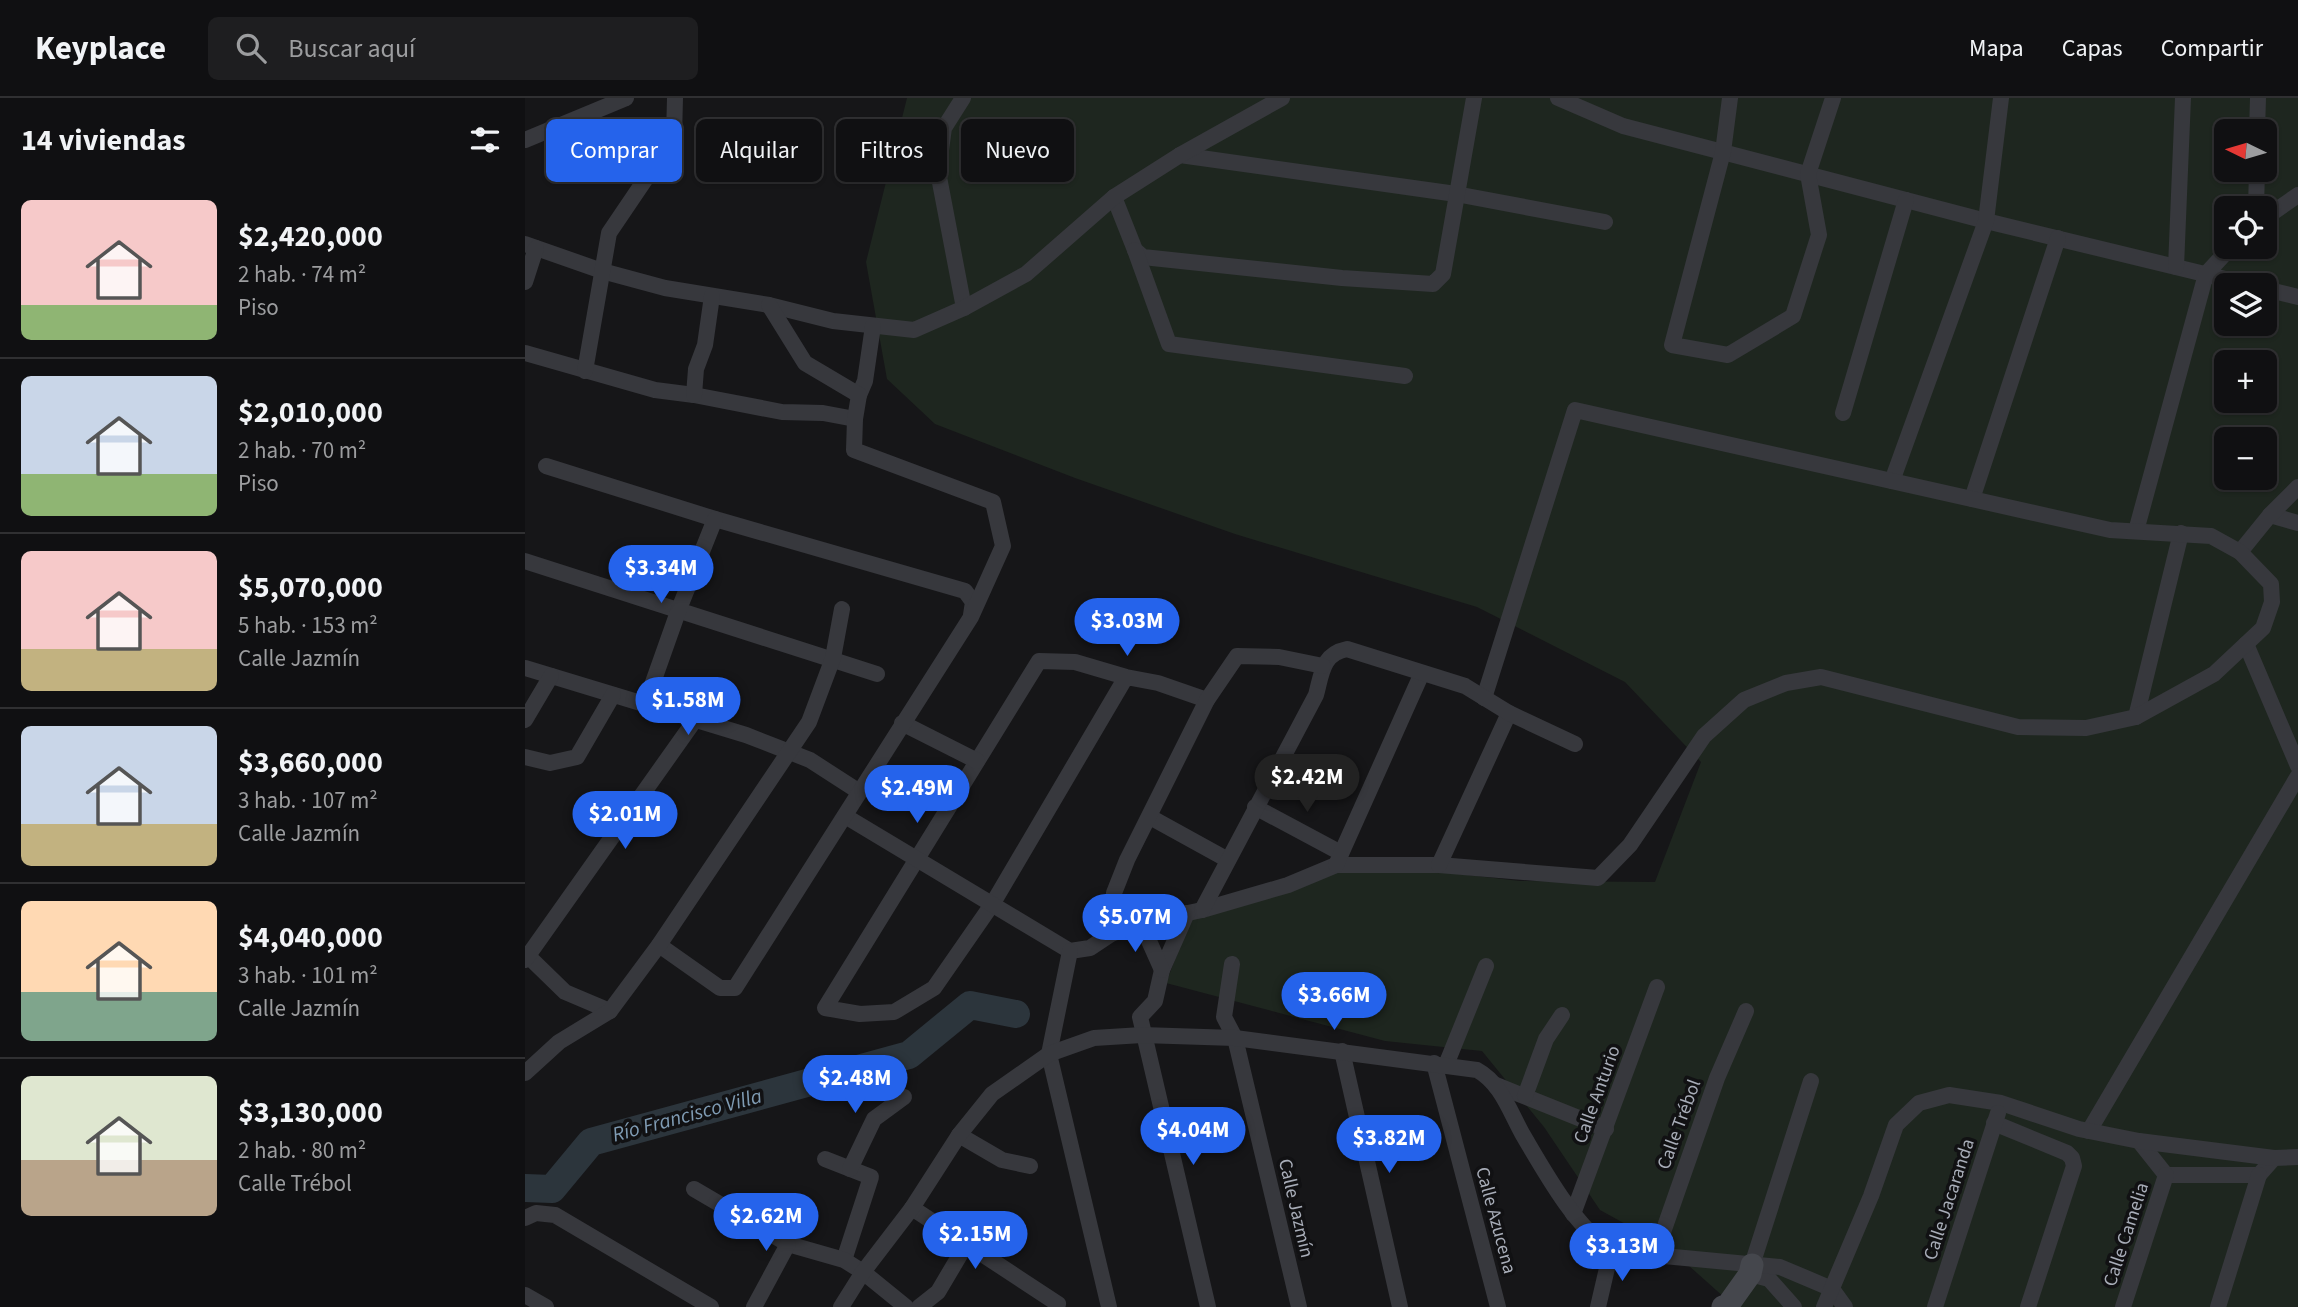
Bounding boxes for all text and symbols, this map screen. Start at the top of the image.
search box [208,17,698,80]
text: Keyplace [35,25,166,72]
icon: search [232,29,270,67]
text: Buscar aquí [288,30,416,67]
text: Mapa [1969,31,2024,66]
text: Capas [2062,31,2123,66]
text: Compartir [2161,31,2263,66]
text: 14 viviendas [21,119,186,162]
chip: Comprar [546,119,682,182]
chip: Alquilar [696,119,822,182]
chip: Filtros [836,119,947,182]
chip: Nuevo [961,119,1074,182]
north arrow [2214,119,2277,182]
map controls [2214,119,2277,490]
icon: filters [466,121,504,159]
button: locate [2214,196,2277,259]
text: $2,420,000 [238,215,383,258]
icon: home [77,228,161,312]
text: 2 hab. · 74 m² [238,258,366,291]
button: layers [2214,273,2277,336]
text: Piso [238,291,279,324]
button: + [2214,350,2277,413]
text: $2,010,000 [238,391,383,434]
icon: home [77,404,161,488]
button: − [2214,427,2277,490]
text: 2 hab. · 70 m² [238,434,366,467]
text: Piso [238,467,279,500]
pin: $3.34M [604,546,718,605]
text: $3.34M [624,551,698,584]
text: $5,070,000 [238,566,383,609]
icon: home [77,579,161,663]
pin: $3.03M [1070,598,1184,658]
text: $3.03M [1090,604,1164,637]
text: 5 hab. · 153 m² [238,609,378,642]
text: Calle Jazmín [238,642,360,675]
pin: $1.58M [631,678,745,737]
text: $1.58M [651,683,725,716]
text: $3,660,000 [238,741,383,784]
icon: home [77,754,161,838]
pin: $2.42M [1250,754,1364,814]
text: $2.42M [1270,760,1344,793]
pin: $2.49M [860,766,974,825]
text: $2.49M [880,771,954,804]
text: 3 hab. · 107 m² [238,784,378,817]
pin: $2.01M [568,792,682,851]
text: $2.01M [588,797,662,830]
text: Calle Jazmín [238,817,360,850]
pin: $5.07M [1078,894,1192,954]
text: $5.07M [1098,900,1172,933]
text: $4,040,000 [238,916,383,959]
icon: home [77,929,161,1013]
text: 3 hab. · 101 m² [238,959,378,992]
pin: $3.66M [1277,972,1391,1032]
text: $3.66M [1297,978,1371,1011]
text: Calle Jazmín [238,992,360,1025]
street label: Calle Anturio [1567,1042,1628,1147]
pin: $2.48M [798,1056,912,1115]
text: $2.48M [818,1061,892,1094]
street label: Calle Trébol [1651,1076,1708,1173]
water label: Río Francisco Villa [609,1081,765,1149]
text: $3,130,000 [238,1091,383,1134]
icon: home [77,1104,161,1188]
pin: $4.04M [1136,1108,1250,1167]
text: $4.04M [1156,1113,1230,1146]
pin: $3.82M [1332,1116,1446,1175]
text: $3.82M [1352,1121,1426,1154]
text: 2 hab. · 80 m² [238,1134,366,1167]
street label: Calle Jacaranda [1917,1135,1982,1264]
street label: Calle Jazmín [1271,1156,1320,1261]
street label: Calle Azucena [1468,1164,1523,1277]
text: Calle Trébol [238,1167,352,1200]
street label: Calle Camelia [2097,1179,2156,1290]
pin: $2.62M [709,1194,823,1253]
text: $2.62M [729,1199,803,1232]
pin: $2.15M [918,1212,1032,1271]
text: $2.15M [938,1217,1012,1250]
pin: $3.13M [1565,1224,1679,1283]
text: $3.13M [1585,1229,1659,1262]

